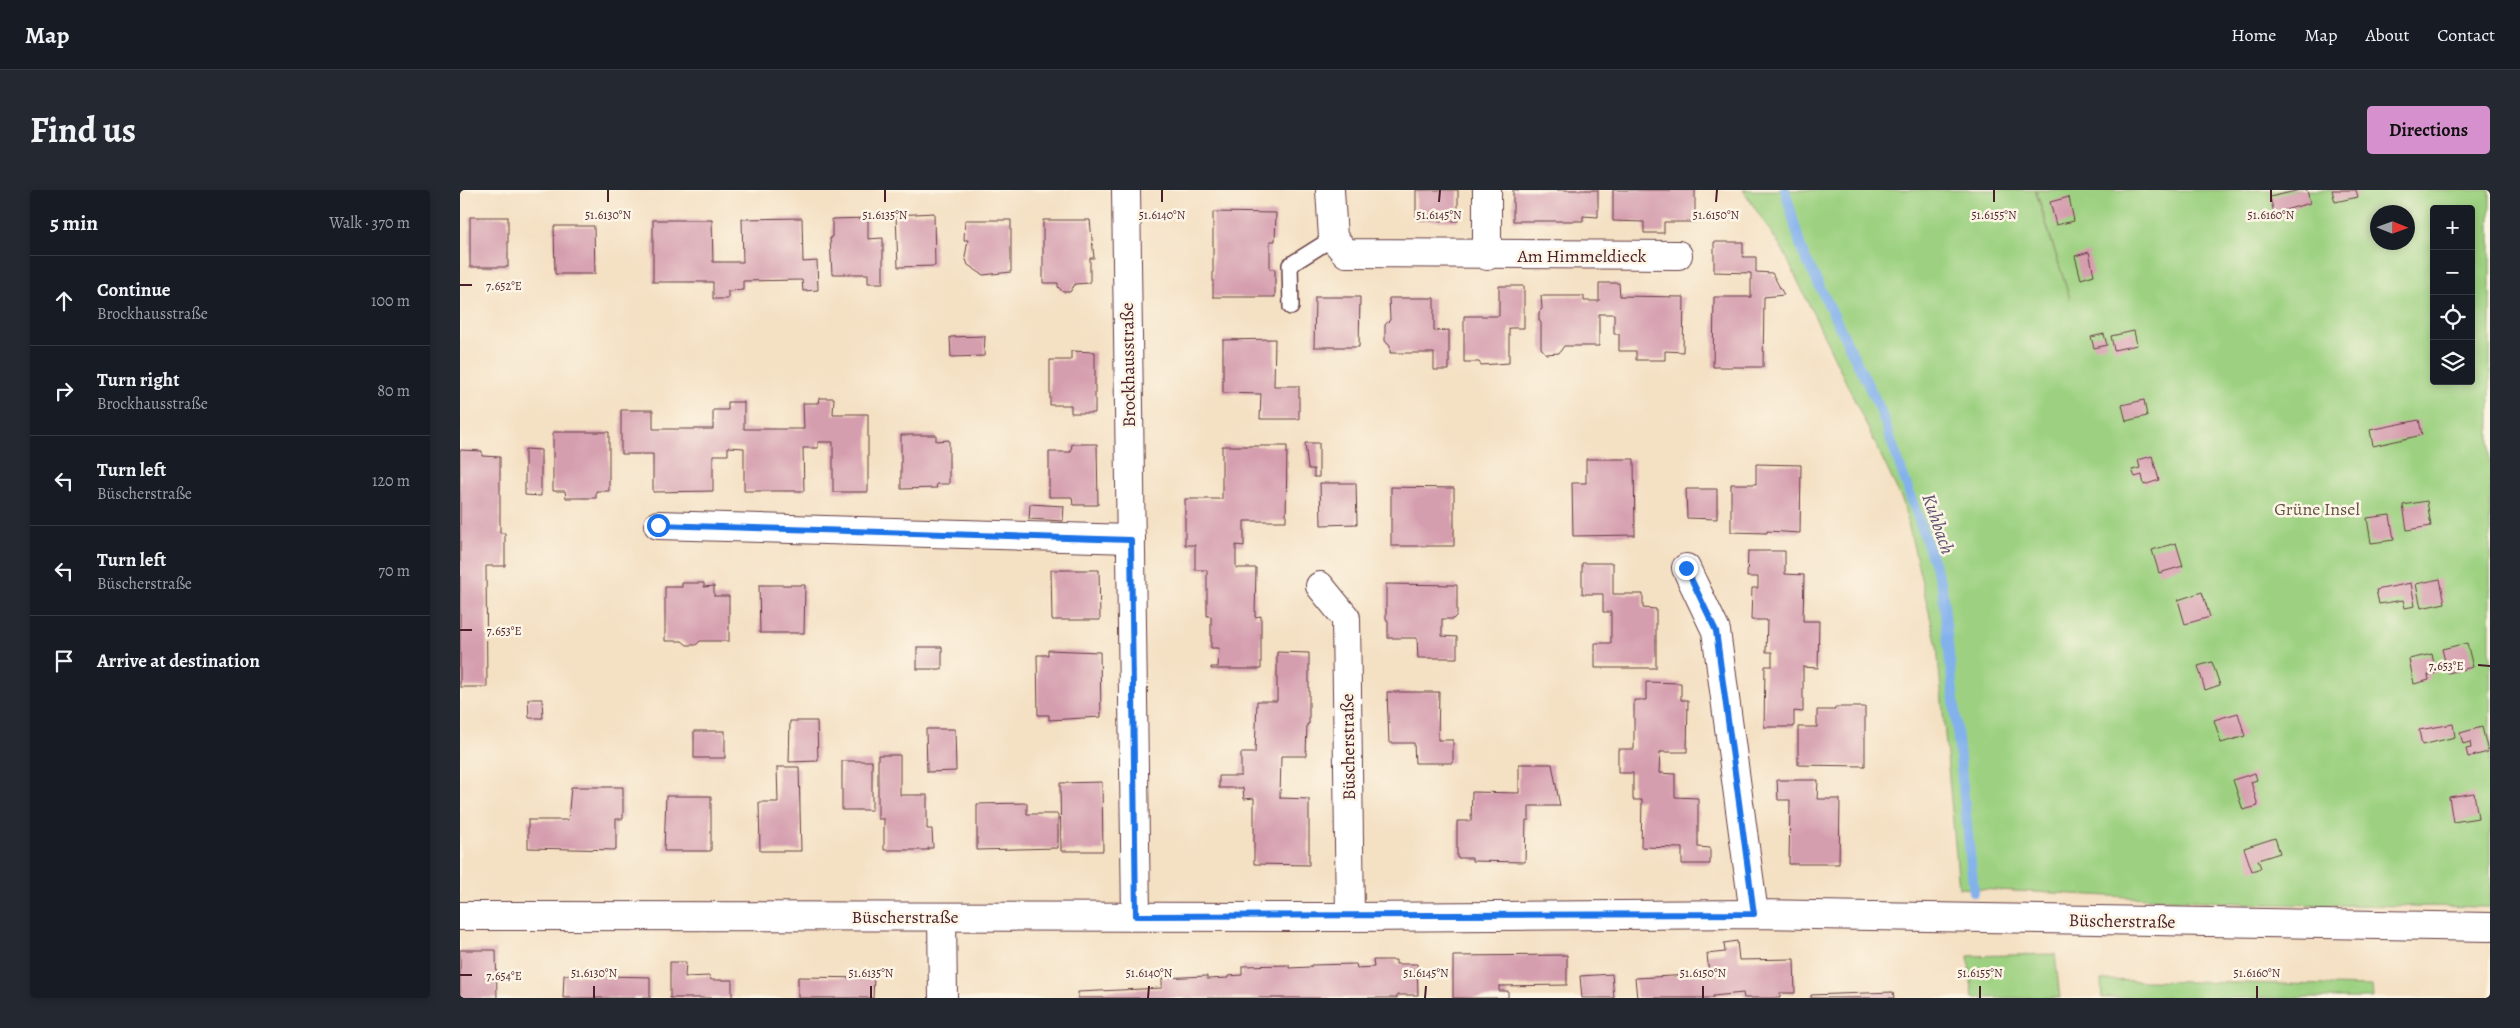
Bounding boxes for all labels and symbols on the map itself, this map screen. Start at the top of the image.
north arrow [2370,205,2415,250]
text: 51.6130°N [585,207,631,223]
text: 51.6135°N [863,207,908,223]
text: 51.6140°N [1139,207,1186,223]
text: 51.6145°N [1416,207,1462,223]
text: 51.6150°N [1693,207,1740,223]
text: 51.6155°N [1971,207,2017,223]
text: 51.6160°N [2248,207,2295,223]
street label: Am Himmeldieck [1517,244,1647,268]
text: 7.652°E [486,278,522,294]
street label: Brockhausstraße [1115,302,1141,428]
water label: Kuhbach [1915,490,1961,558]
park label: Grüne Insel [2274,497,2360,521]
route start [647,514,670,537]
route end [1675,557,1698,580]
text: 7.653°E [486,623,522,639]
text: 7.653°E [2428,658,2464,674]
street label: Büscherstraße [1335,693,1361,801]
street label: Büscherstraße [852,905,958,929]
street label: Büscherstraße [2068,908,2176,934]
text: 51.6130°N [571,965,617,981]
text: 51.6135°N [849,965,894,981]
text: 51.6140°N [1126,965,1173,981]
text: 51.6145°N [1403,965,1449,981]
text: 51.6150°N [1680,965,1727,981]
text: 51.6155°N [1957,965,2003,981]
text: 51.6160°N [2234,965,2281,981]
text: 7.654°E [486,968,522,984]

